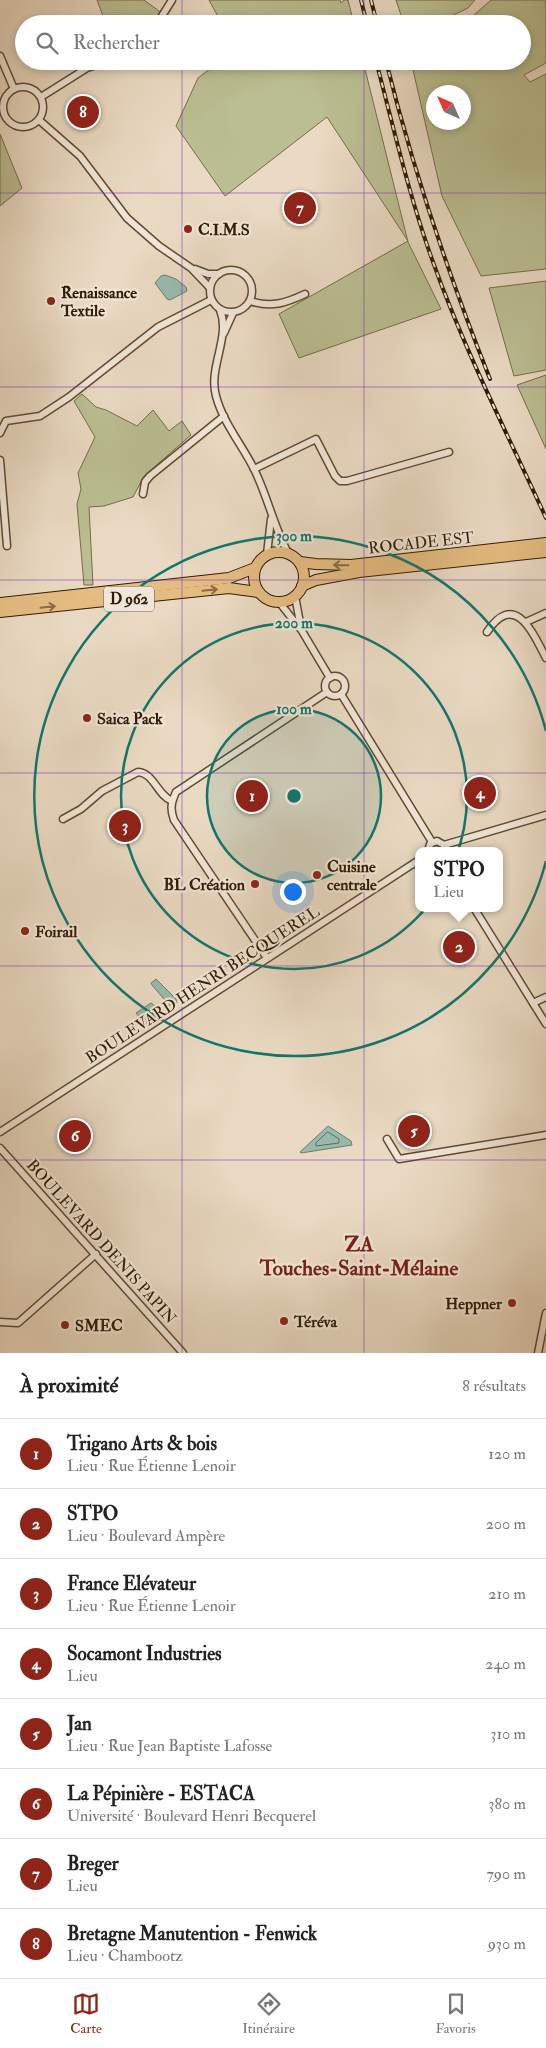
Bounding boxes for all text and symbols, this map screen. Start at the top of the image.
search box [15,15,531,70]
icon: search [33,29,61,57]
text: Rechercher [73,31,160,55]
north arrow [426,85,471,130]
pin: 8 [67,93,99,131]
pin: 7 [284,189,316,227]
place label: C.I.M.S [198,220,250,240]
marker: C.I.M.S [182,223,194,235]
place label: Renaissance Textile [60,283,137,321]
marker: Renaissance Textile [45,295,57,307]
text: 300 m [276,527,312,546]
street label: ROCADE EST [367,527,475,558]
one-way arrow [333,560,350,570]
one-way arrow [202,585,218,595]
road number: D 962 [104,586,154,612]
one-way arrow [40,602,56,612]
text: 200 m [275,614,313,633]
text: 100 m [276,700,312,719]
place label: Saica Pack [97,709,163,729]
marker: Saica Pack [81,712,93,724]
pin: 4 [464,774,496,812]
pin: 1 [236,777,268,815]
centre of rings [285,787,303,805]
pin: 3 [109,807,141,845]
popup [415,847,503,912]
place label: Cuisine centrale [327,857,377,895]
text: STPO [433,858,485,882]
marker: Cuisine centrale [311,869,323,881]
place label: BL Création [164,875,246,895]
marker: BL Création [249,878,261,890]
your location [280,879,306,905]
text: Lieu [433,882,464,902]
street label: BOULEVARD HENRI BECQUEREL [82,901,324,1068]
place label: Foirail [35,922,78,942]
marker: Foirail [19,925,31,937]
pin: 2 [443,928,475,966]
pin: 5 [398,1112,430,1150]
pin: 6 [59,1117,91,1155]
street label: BOULEVARD DENIS PAPIN [22,1155,181,1329]
district label: ZA Touches-Saint-Mélaine [259,1231,458,1282]
place label: Heppner [445,1294,503,1315]
marker: Heppner [506,1297,518,1309]
place label: Téréva [293,1312,337,1332]
marker: Téréva [278,1315,290,1327]
place label: SMEC [75,1316,123,1336]
marker: SMEC [59,1319,71,1331]
text: À proximité [20,1372,118,1399]
text: 8 résultats [462,1376,526,1396]
text: Trigano Arts & bois [67,1432,217,1456]
text: 1 [33,1444,39,1464]
text: 120 m [488,1444,526,1464]
text: Lieu · Rue Étienne Lenoir [67,1456,236,1476]
text: STPO [67,1502,118,1526]
text: 2 [32,1514,40,1534]
text: 200 m [486,1514,526,1534]
text: Lieu · Boulevard Ampère [67,1526,225,1546]
text: France Elévateur [67,1572,196,1596]
text: 3 [33,1584,39,1604]
text: 210 m [488,1584,526,1604]
text: Lieu · Rue Étienne Lenoir [67,1596,236,1616]
text: Socamont Industries [67,1642,222,1666]
text: 4 [32,1654,40,1674]
text: 240 m [485,1654,526,1674]
text: Lieu [67,1666,98,1686]
text: Jan [67,1712,92,1736]
text: 5 [32,1724,40,1744]
text: 310 m [490,1724,526,1744]
text: Lieu · Rue Jean Baptiste Lafosse [67,1736,272,1756]
text: La Pépinière - ESTACA [67,1782,255,1806]
text: 6 [32,1794,40,1814]
text: 380 m [488,1794,526,1814]
text: Université · Boulevard Henri Becquerel [67,1806,316,1826]
text: Breger [67,1852,119,1876]
text: 7 [32,1864,40,1884]
text: 790 m [486,1864,526,1884]
text: Lieu [67,1876,98,1896]
text: Bretagne Manutention - Fenwick [67,1922,317,1946]
text: 8 [32,1934,40,1954]
text: 930 m [488,1934,526,1954]
text: Lieu · Chambootz [67,1946,183,1966]
tab: Carte [70,1990,102,2037]
tab: Itinéraire [242,1990,295,2037]
tab: Favoris [435,1990,476,2037]

